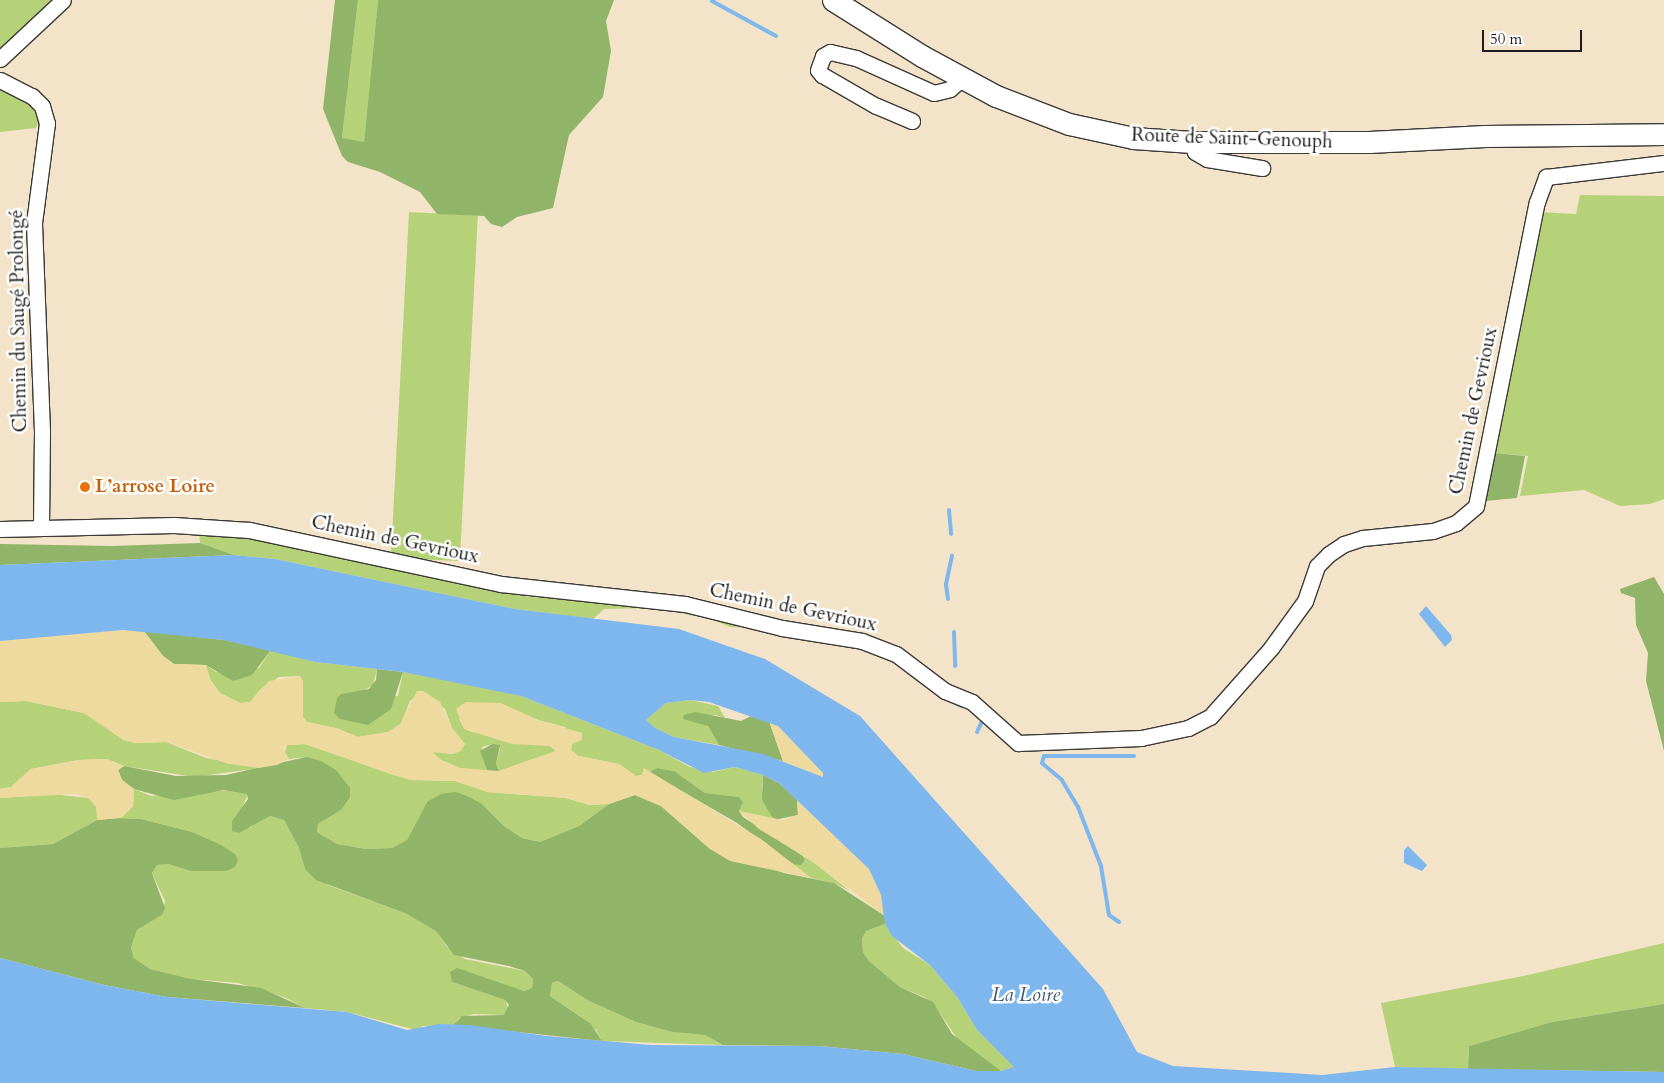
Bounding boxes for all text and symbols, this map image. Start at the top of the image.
scale bar [1484,20,1584,52]
text: 50 m [1490,29,1522,49]
street label: Route de Saint-Genouph [1131,124,1333,154]
street label: Chemin du Saugé Prolongé [6,209,32,433]
street label: Chemin de Gevrioux [1445,325,1503,497]
place label: L’arrose Loire [95,476,215,498]
marker: L’arrose Loire [79,481,91,493]
street label: Chemin de Gevrioux [309,511,481,569]
street label: Chemin de Gevrioux [707,579,879,637]
water label: La Loire [992,982,1060,1006]

